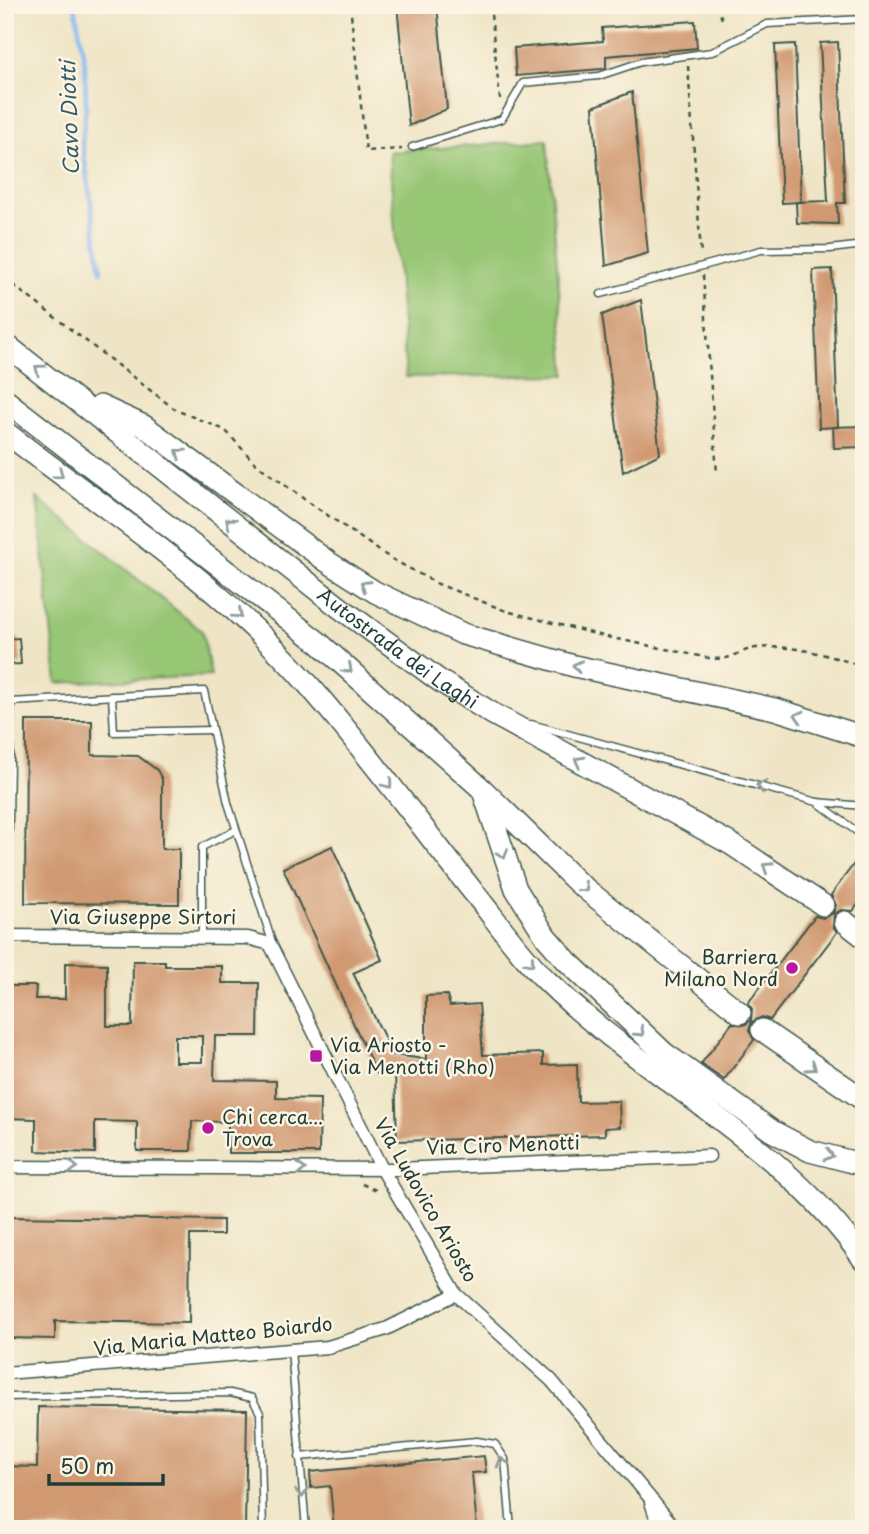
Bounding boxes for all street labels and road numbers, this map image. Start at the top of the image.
street label: Autostrada dei Laghi [312,580,484,715]
street label: Via Giuseppe Sirtori [50,902,236,930]
street label: Via Ludovico Ariosto [368,1112,485,1287]
street label: Via Ciro Menotti [426,1127,580,1161]
street label: Via Maria Matteo Boiardo [92,1309,334,1361]

